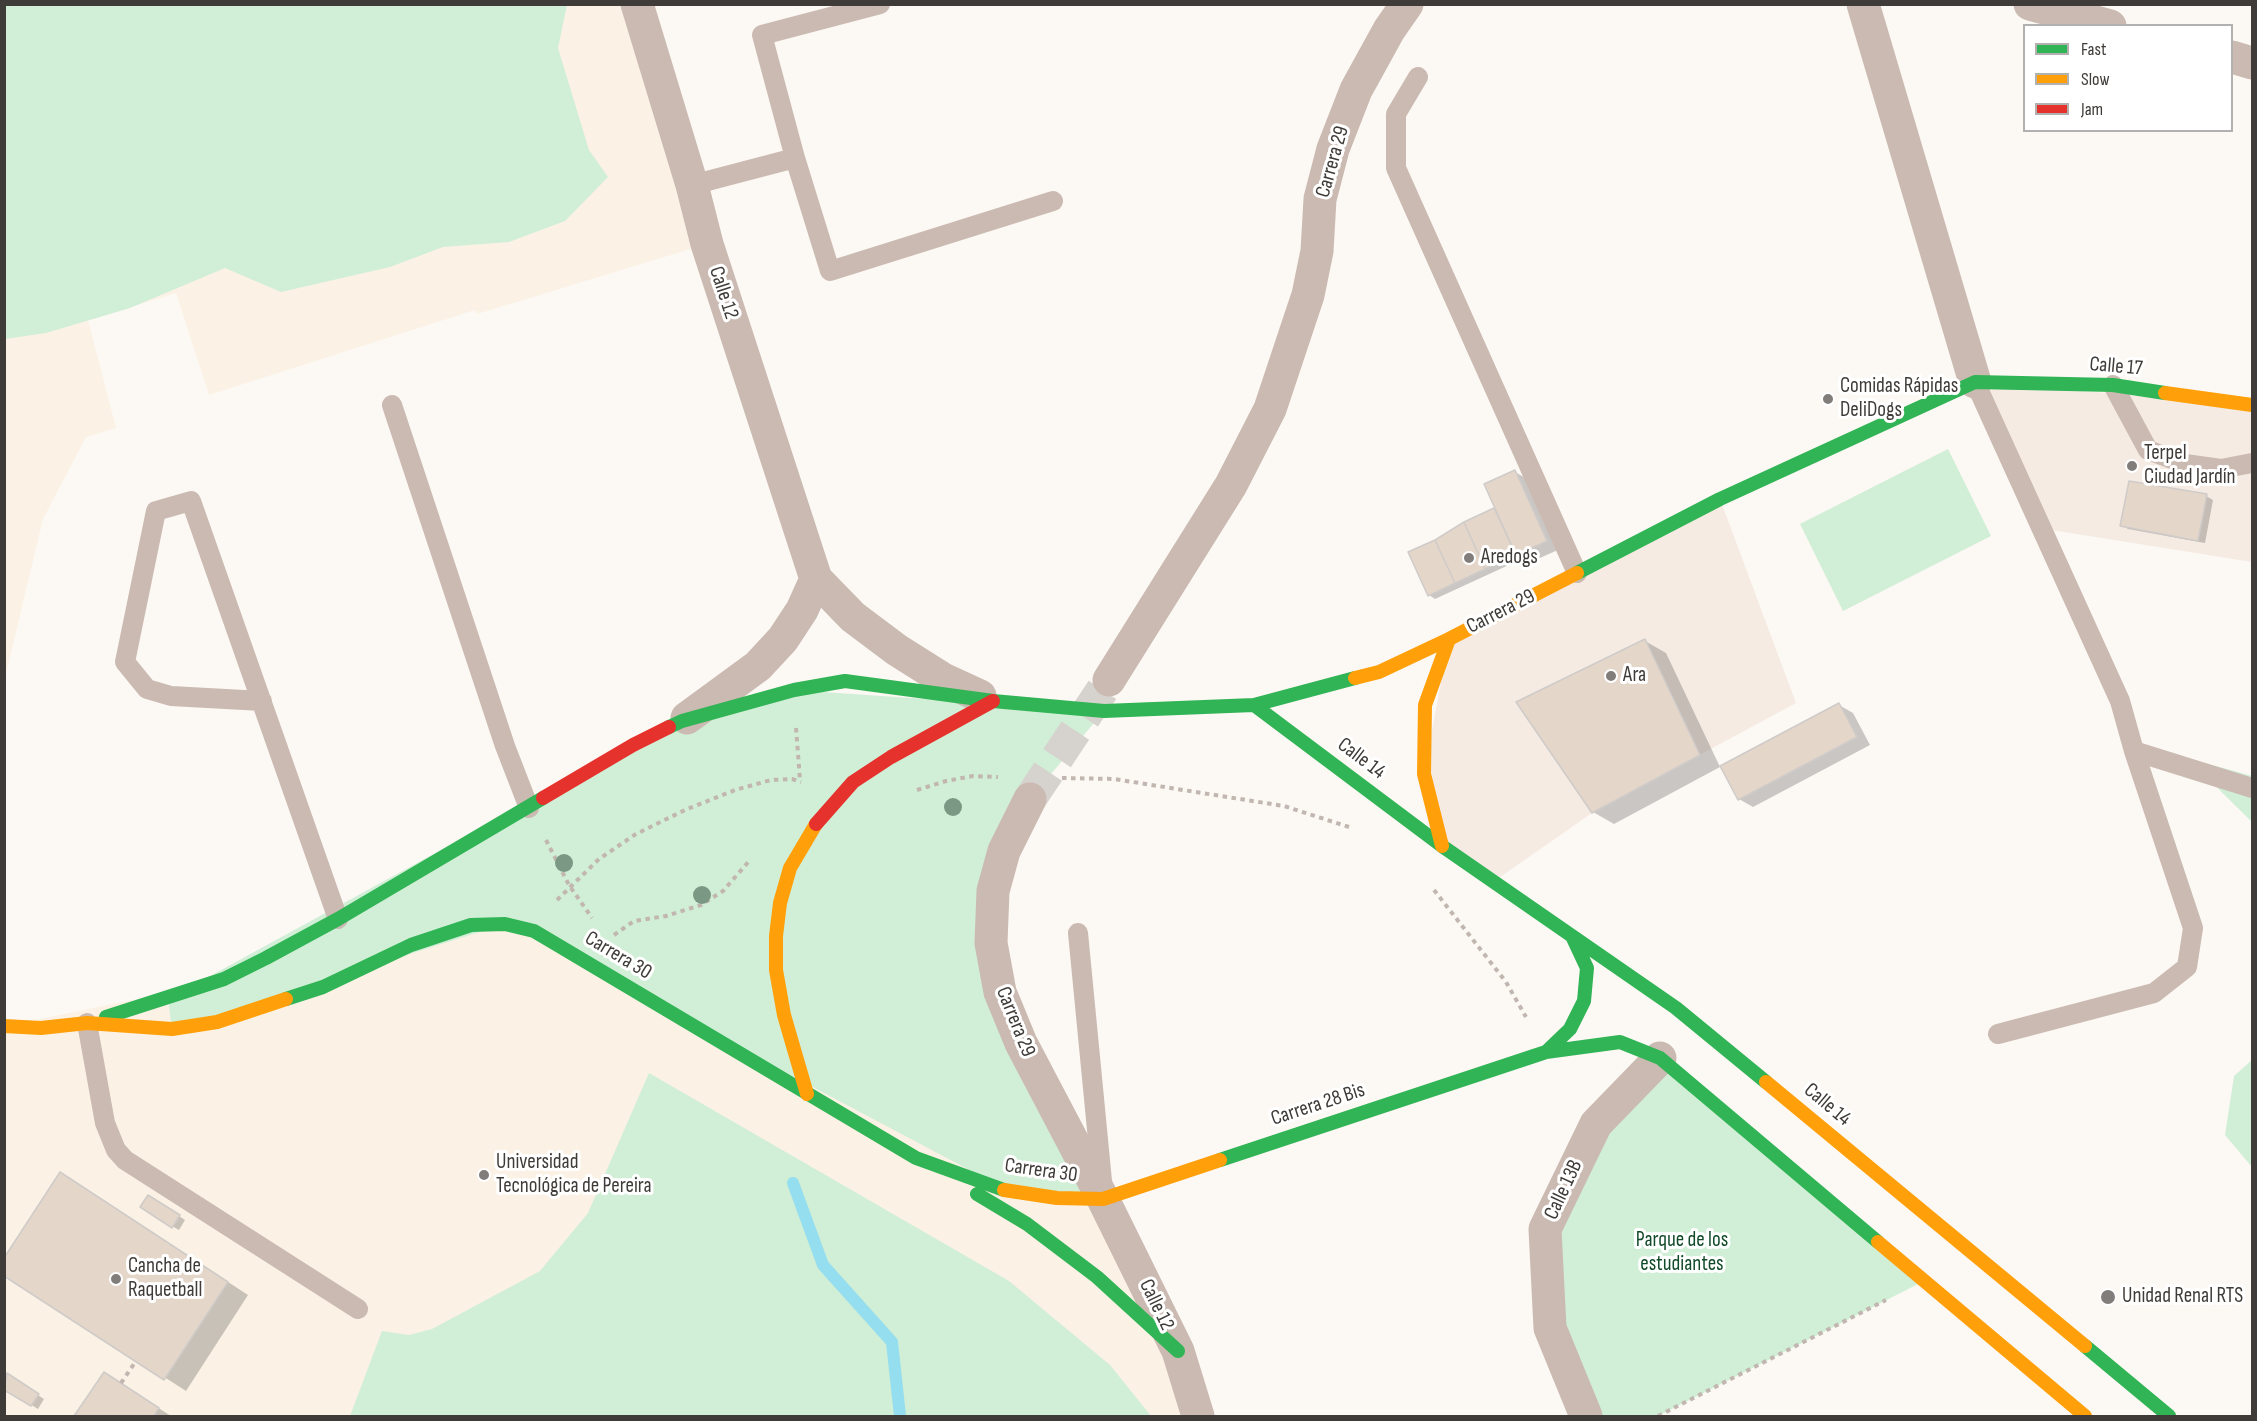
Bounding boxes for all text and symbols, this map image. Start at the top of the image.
legend [2023,24,2233,132]
text: Fast [2081,39,2106,60]
text: Slow [2081,69,2110,90]
text: Jam [2081,99,2103,120]
street label: Carrera 29 [1311,123,1355,201]
street label: Calle 12 [703,264,743,322]
street label: Calle 17 [2088,352,2144,382]
place label: Comidas Rápidas DeliDogs [1840,374,1958,424]
marker: Comidas Rápidas DeliDogs [1821,392,1835,406]
place label: Terpel Ciudad Jardín [2144,441,2236,491]
marker: Terpel Ciudad Jardín [2125,459,2139,473]
place label: Aredogs [1481,545,1538,571]
marker: Aredogs [1462,551,1476,565]
street label: Carrera 29 [1463,584,1539,640]
place label: Ara [1623,663,1646,689]
marker: Ara [1604,669,1618,683]
street label: Calle 14 [1332,733,1390,785]
street label: Carrera 30 [580,926,656,986]
street label: Carrera 29 [990,983,1040,1061]
street label: Carrera 28 Bis [1268,1078,1368,1132]
street label: Calle 14 [1798,1078,1856,1132]
place label: Universidad Tecnológica de Pereira [496,1150,652,1200]
street label: Carrera 30 [1003,1153,1079,1189]
street label: Calle 13B [1539,1156,1589,1224]
marker: Universidad Tecnológica de Pereira [477,1168,491,1182]
park label: Parque de los estudiantes [1636,1228,1728,1278]
place label: Cancha de Raquetball [128,1254,202,1304]
marker: Cancha de Raquetball [109,1272,123,1286]
street label: Calle 12 [1133,1275,1179,1335]
place label: Unidad Renal RTS [2122,1284,2243,1310]
marker: Unidad Renal RTS [2099,1288,2117,1306]

